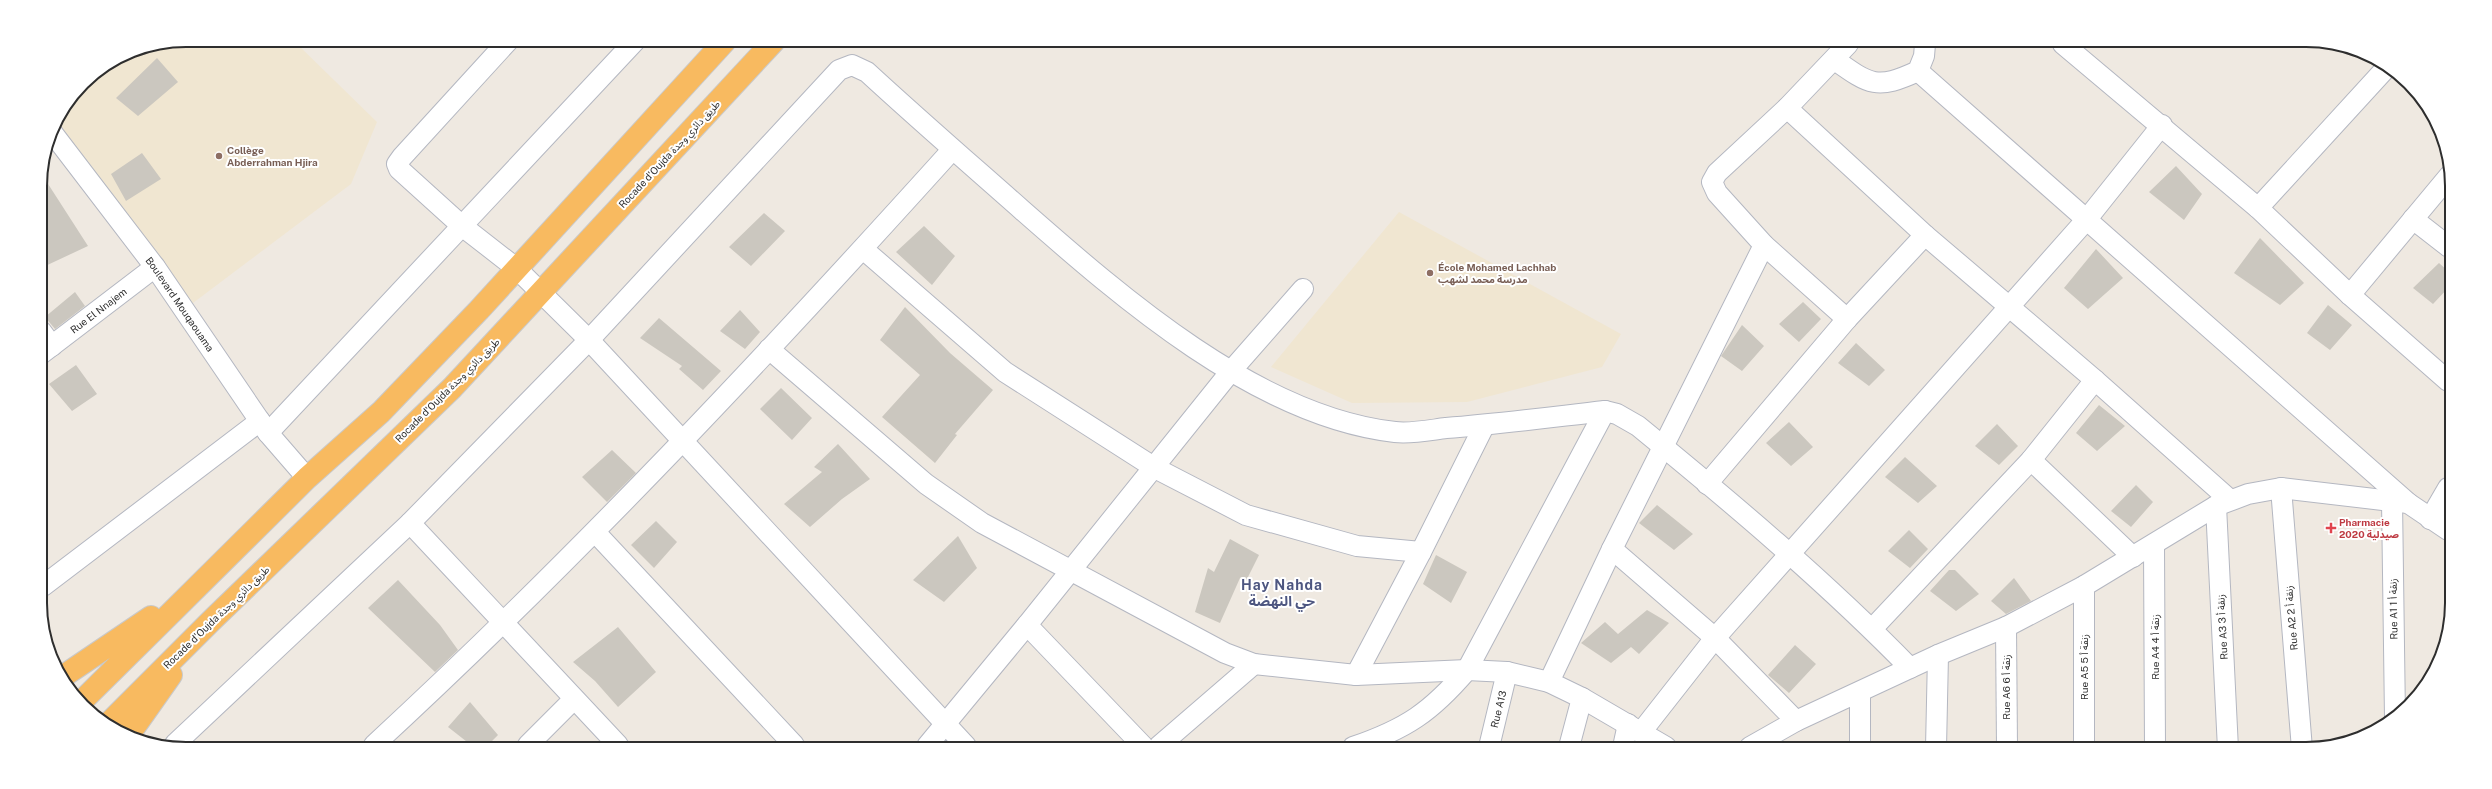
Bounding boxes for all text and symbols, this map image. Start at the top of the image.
street label: Rocade d'Oujda طريق دائري وجدة [616,98,724,212]
place label: Collège Abderrahman Hjira [227,144,318,168]
marker: Collège Abderrahman Hjira [214,151,224,161]
street label: Boulevard Mouqaouama [143,254,217,354]
place label: École Mohamed Lachhab مدرسة محمد لشهب [1438,261,1556,286]
marker: École Mohamed Lachhab مدرسة محمد لشهب [1425,268,1435,278]
street label: Rue El Nnajem [68,285,129,336]
street label: Rocade d'Oujda طريق دائري وجدة [392,335,503,446]
place label: Pharmacie 2020 صيدلية [2339,516,2399,541]
marker: Pharmacie 2020 صيدلية [2326,523,2336,533]
street label: Rocade d'Oujda طريق دائري وجدة [161,563,273,673]
district label: Hay Nahda حي النهضة [1241,577,1323,612]
street label: Rue A1 زنقة أ 1 [2386,578,2401,640]
street label: Rue A2 زنقة أ 2 [2282,585,2301,651]
street label: Rue A3 زنقة أ 3 [2214,594,2231,660]
street label: Rue A4 زنقة أ 4 [2149,614,2162,680]
street label: Rue A5 زنقة أ 5 [2078,634,2091,700]
street label: Rue A6 زنقة أ 6 [2000,654,2013,720]
street label: Rue A13 [1488,689,1508,729]

